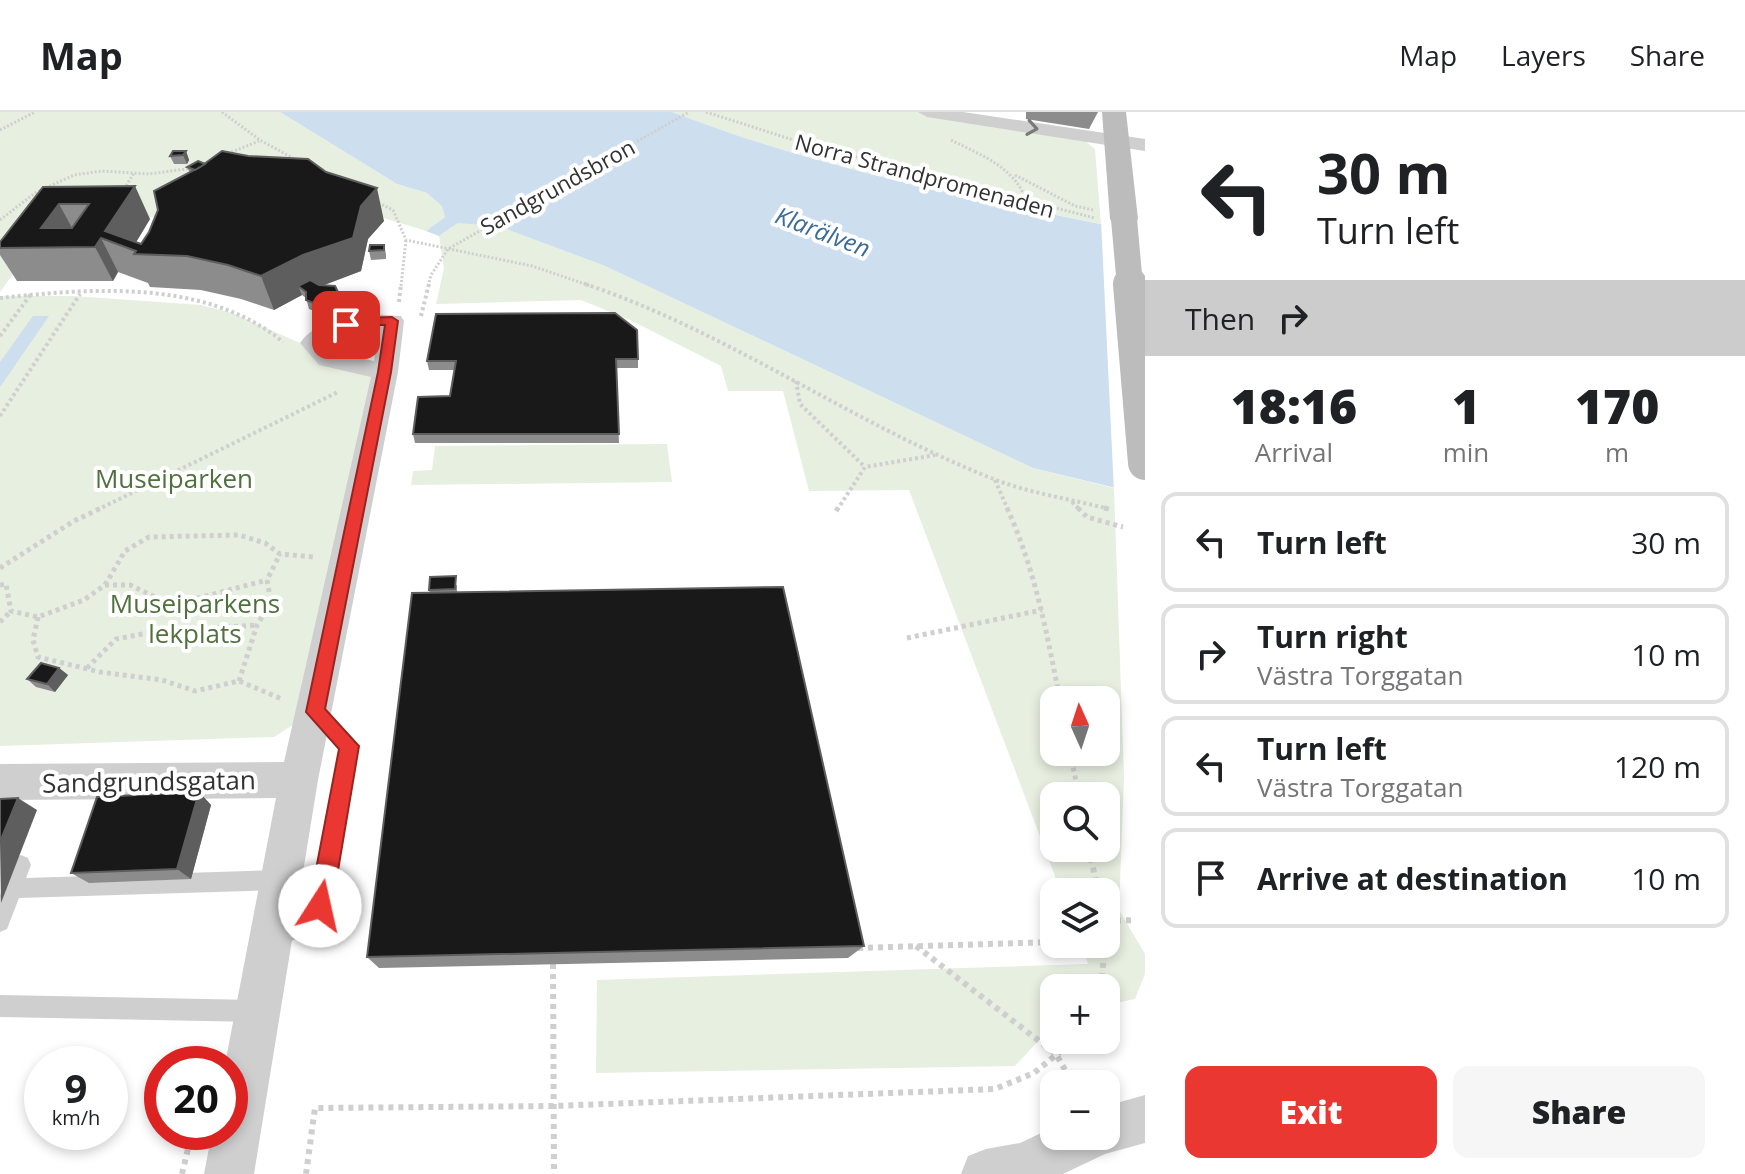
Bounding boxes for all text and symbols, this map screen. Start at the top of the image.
text: Map [40,29,123,81]
text: Map [1399,36,1457,74]
text: Layers [1501,36,1586,74]
text: Share [1630,36,1705,74]
one-way arrow [1025,119,1039,136]
street label: Norra Strandpromenaden [792,126,1058,224]
street label: Sandgrundsbron [474,131,640,241]
text: 30 m [1317,134,1451,210]
icon: left [1185,144,1289,248]
water label: Klarälven [771,198,875,264]
text: Turn left [1317,206,1459,255]
pin [312,291,380,359]
icon: right [1271,296,1315,340]
text: Then [1185,298,1255,339]
icon: arrive [324,303,368,347]
text: 18:16 [1231,373,1357,438]
text: 1 [1452,373,1480,438]
text: 170 [1575,373,1659,438]
text: Arrival [1255,434,1333,470]
text: min [1443,434,1489,470]
text: m [1605,434,1629,470]
park label: Museiparken [95,460,253,496]
icon: left [1189,520,1233,564]
text: Turn left [1257,522,1387,563]
text: 30 m [1631,522,1701,563]
park label: Museiparkens lekplats [110,585,280,651]
text: Turn right [1257,616,1408,657]
icon: right [1189,632,1233,676]
text: 10 m [1631,634,1701,675]
text: Västra Torggatan [1257,657,1463,693]
north arrow [1040,686,1120,766]
map controls [1040,686,1120,1150]
text: Turn left [1257,728,1387,769]
icon: left [1189,744,1233,788]
text: 120 m [1614,746,1701,787]
street label: Sandgrundsgatan [42,761,256,801]
text: Västra Torggatan [1257,769,1463,805]
button: search [1040,782,1120,862]
icon: arrive [1189,856,1233,900]
text: Arrive at destination [1257,858,1568,899]
text: 10 m [1631,858,1701,899]
position arrow [278,864,362,948]
button: layers [1040,878,1120,958]
button: + [1040,974,1120,1054]
speed limit sign: 20 [144,1046,248,1150]
text: 9 [65,1060,87,1115]
button: Exit [1185,1066,1437,1158]
button: Share [1453,1066,1705,1158]
button: − [1040,1070,1120,1150]
text: km/h [52,1104,100,1131]

